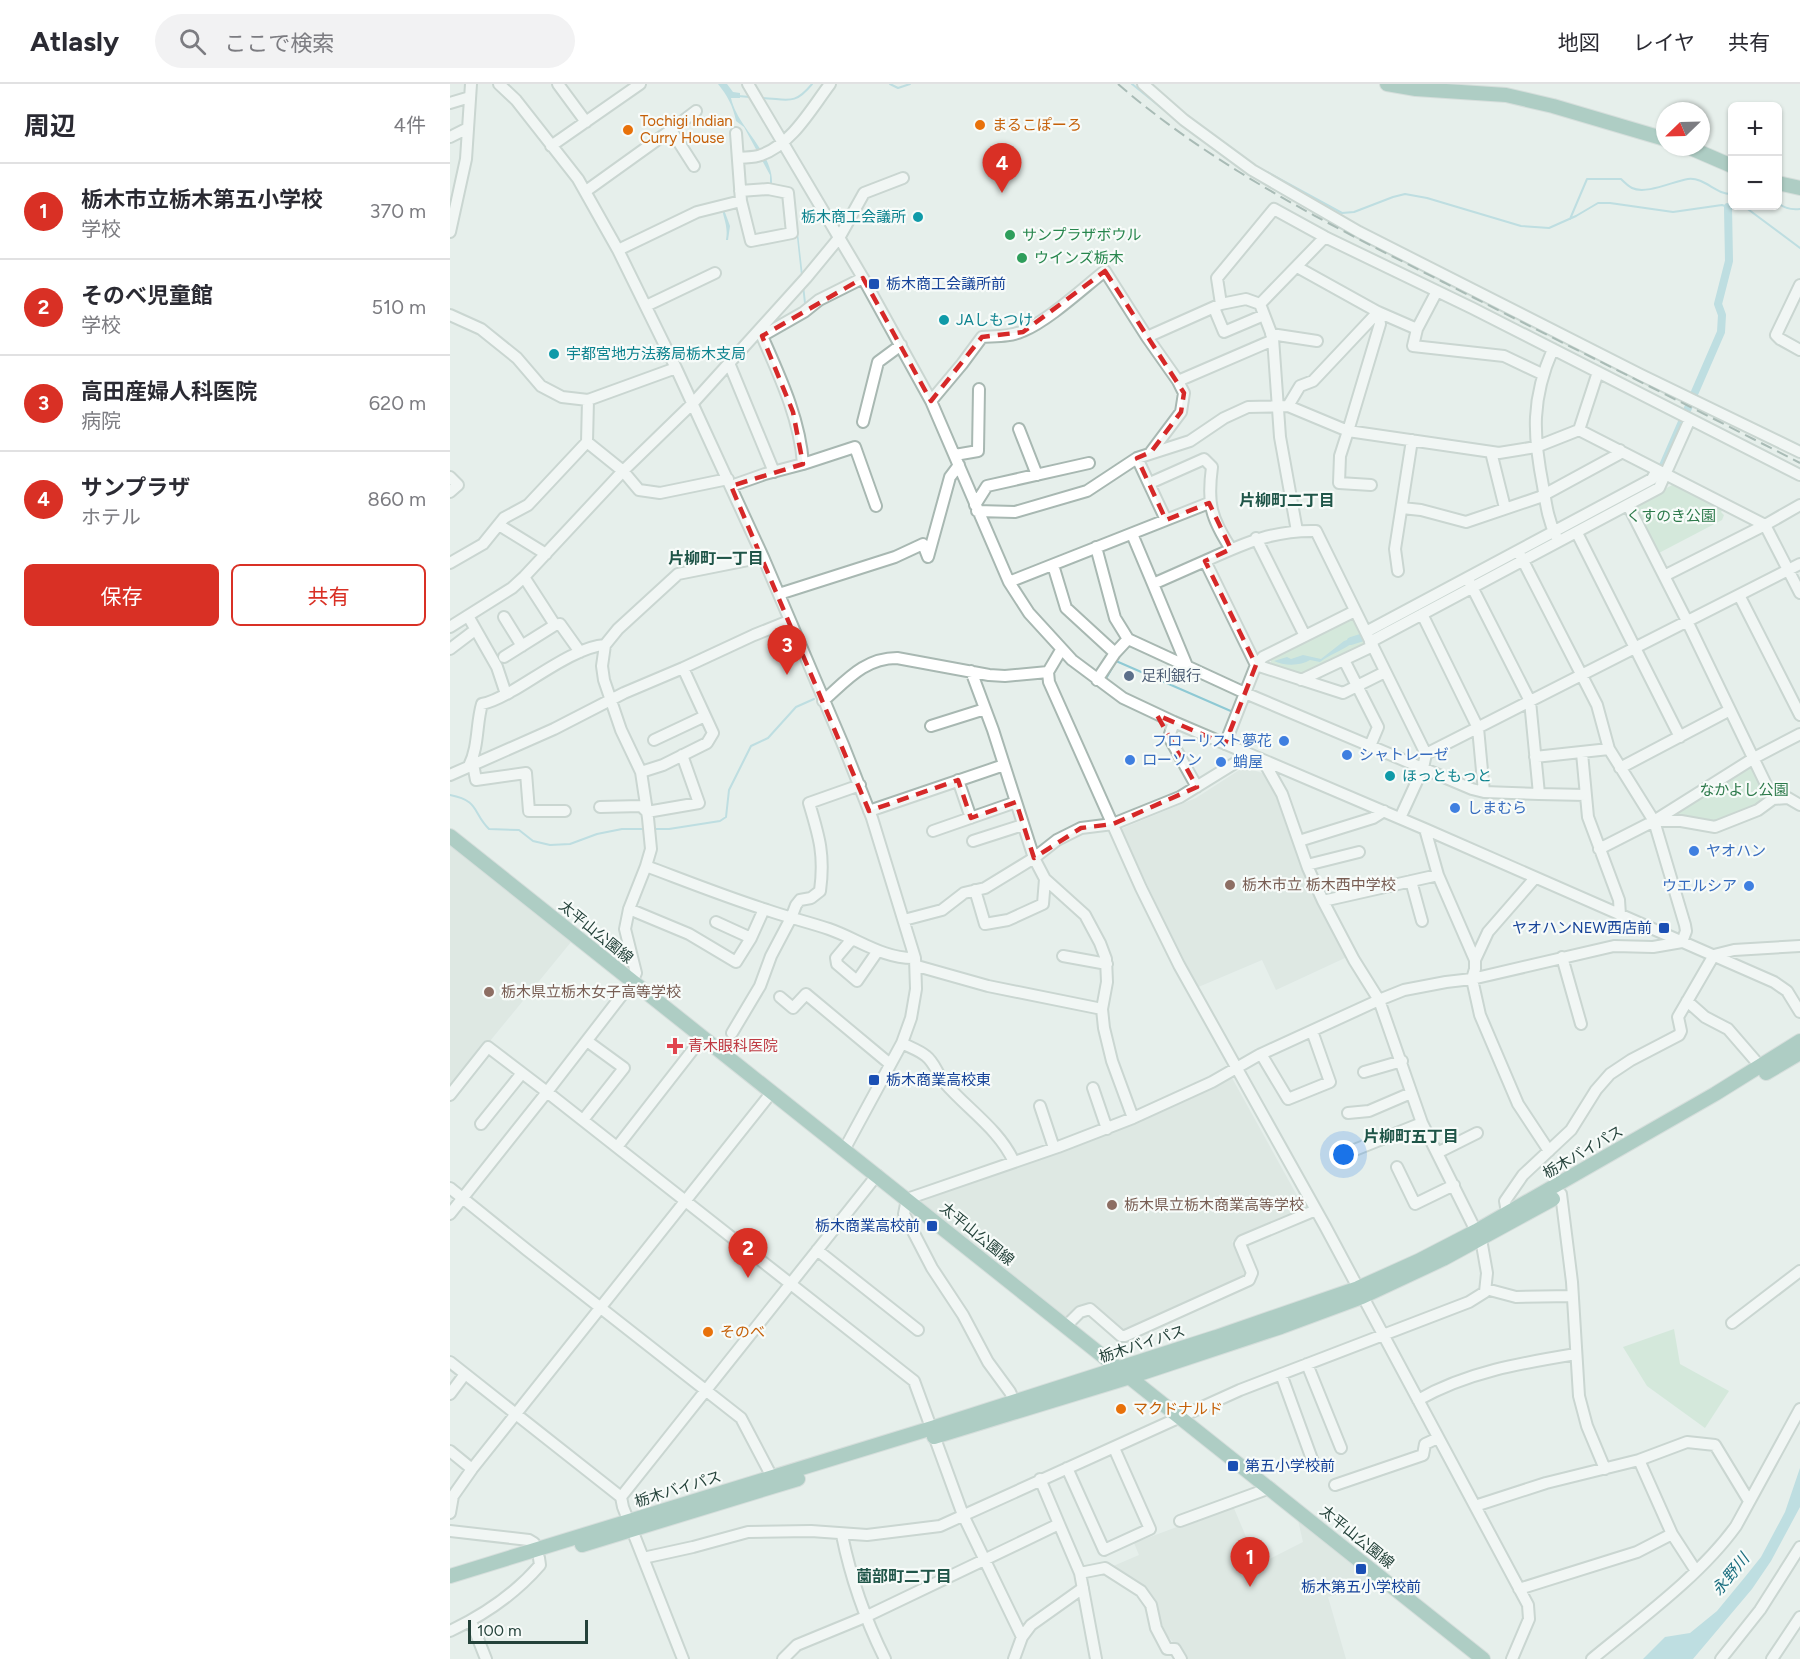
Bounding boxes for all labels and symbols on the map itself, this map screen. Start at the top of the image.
north arrow [1656,102,1710,156]
place label: Tochigi Indian Curry House [640,112,733,147]
place label: まるこぽーろ [992,116,1082,134]
marker: まるこぽーろ [973,118,987,132]
marker: Tochigi Indian Curry House [621,123,635,137]
pin: 4 [982,144,1022,193]
place label: 栃木商工会議所 [801,208,906,226]
marker: 栃木商工会議所 [911,210,925,224]
place label: サンプラザボウル [1022,226,1142,244]
marker: サンプラザボウル [1003,228,1017,242]
place label: ウインズ栃木 [1034,249,1124,267]
marker: ウインズ栃木 [1015,251,1029,265]
place label: 栃木商工会議所前 [886,275,1006,293]
marker: 栃木商工会議所前 [867,277,881,291]
place label: JAしもつけ [956,311,1033,329]
marker: JAしもつけ [937,313,951,327]
place label: 宇都宮地方法務局栃木支局 [566,345,746,363]
marker: 宇都宮地方法務局栃木支局 [547,347,561,361]
district label: 片柳町二丁目 [1239,491,1335,510]
park label: くすのき公園 [1626,507,1716,525]
district label: 片柳町一丁目 [668,549,764,568]
pin: 3 [768,626,806,675]
place label: 足利銀行 [1141,667,1201,685]
marker: 足利銀行 [1122,669,1136,683]
place label: フローリスト夢花 [1152,732,1272,750]
marker: フローリスト夢花 [1277,734,1291,748]
place label: シャトレーゼ [1359,746,1449,764]
marker: シャトレーゼ [1340,748,1354,762]
place label: ローソン [1142,751,1202,769]
marker: ローソン [1123,753,1137,767]
place label: 蛸屋 [1233,753,1263,771]
marker: 蛸屋 [1214,755,1228,769]
place label: ほっともっと [1402,767,1492,785]
marker: ほっともっと [1383,769,1397,783]
park label: なかよし公園 [1699,781,1789,799]
place label: しまむら [1467,799,1527,817]
marker: しまむら [1448,801,1462,815]
place label: ヤオハン [1706,842,1766,860]
marker: ヤオハン [1687,844,1701,858]
place label: 栃木市立 栃木西中学校 [1242,876,1396,894]
place label: ウエルシア [1662,877,1737,895]
marker: 栃木市立 栃木西中学校 [1223,878,1237,892]
marker: ウエルシア [1742,879,1756,893]
street label: 太平山公園線 [555,897,637,967]
place label: ヤオハンNEW西店前 [1512,919,1652,937]
marker: ヤオハンNEW西店前 [1657,921,1671,935]
place label: 栃木県立栃木女子高等学校 [501,983,681,1001]
marker: 栃木県立栃木女子高等学校 [482,985,496,999]
marker: 青木眼科医院 [666,1037,684,1055]
place label: 青木眼科医院 [688,1037,778,1055]
place label: 栃木商業高校東 [886,1071,991,1089]
marker: 栃木商業高校東 [867,1073,881,1087]
street label: 栃木バイパス [1540,1122,1626,1182]
district label: 片柳町五丁目 [1363,1127,1459,1146]
your location [1329,1140,1358,1169]
place label: 栃木県立栃木商業高等学校 [1124,1196,1304,1214]
marker: 栃木県立栃木商業高等学校 [1105,1198,1119,1212]
street label: 太平山公園線 [936,1199,1018,1269]
place label: 栃木商業高校前 [815,1217,920,1235]
marker: 栃木商業高校前 [925,1219,939,1233]
pin: 2 [728,1228,768,1278]
street label: 栃木バイパス [1097,1322,1187,1366]
place label: そのべ [720,1323,765,1341]
marker: そのべ [701,1325,715,1339]
place label: マクドナルド [1133,1400,1223,1418]
marker: マクドナルド [1114,1402,1128,1416]
place label: 第五小学校前 [1245,1457,1335,1475]
marker: 第五小学校前 [1226,1459,1240,1473]
street label: 栃木バイパス [632,1467,724,1511]
street label: 太平山公園線 [1316,1502,1398,1572]
pin: 1 [1230,1538,1270,1587]
water label: 永野川 [1708,1548,1754,1599]
marker: 栃木第五小学校前 [1354,1562,1368,1576]
district label: 薗部町二丁目 [856,1567,952,1586]
place label: 栃木第五小学校前 [1301,1578,1421,1596]
scale bar [468,1617,588,1644]

